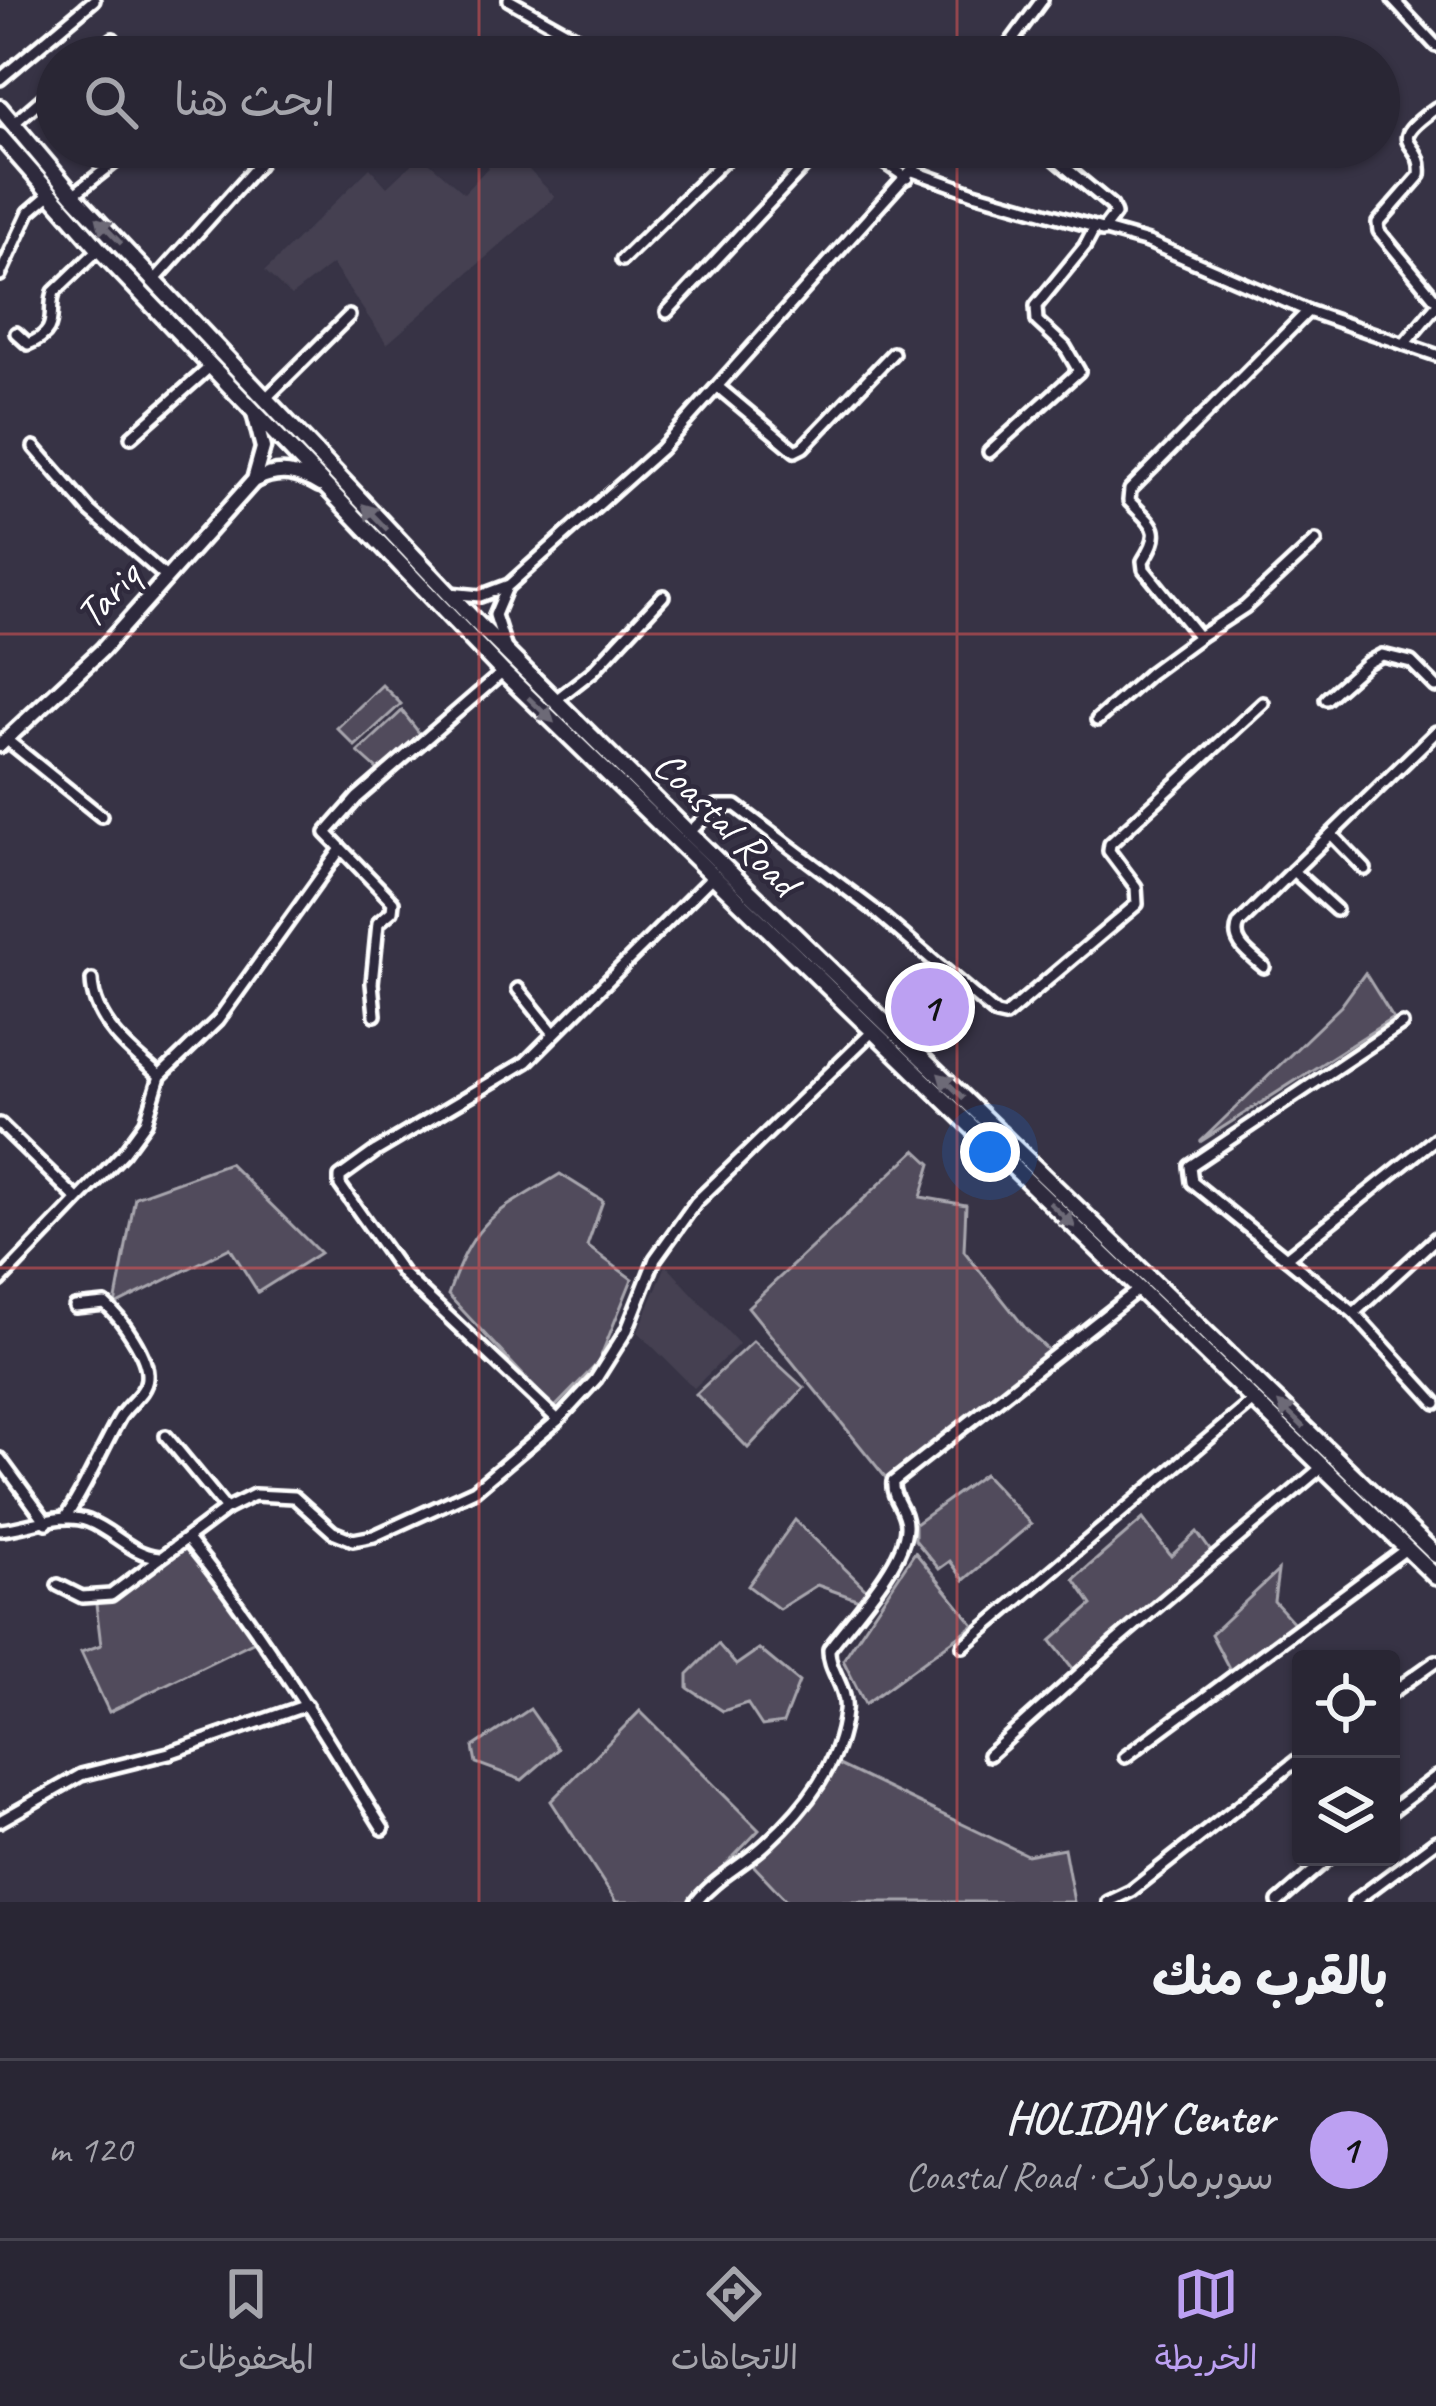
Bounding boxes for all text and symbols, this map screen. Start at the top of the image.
search box [36,36,1400,168]
icon: search [78,69,144,135]
text: ابحث هنا [174,72,335,129]
one-way arrow [95,217,123,246]
one-way arrow [361,502,389,531]
street label: Tariq [64,547,155,640]
one-way arrow [527,695,556,723]
street label: Coastal Road [642,739,814,912]
pin: 1 [891,962,969,1052]
one-way arrow [936,1072,965,1100]
your location [960,1122,1020,1182]
one-way arrow [1047,1201,1076,1229]
one-way arrow [1277,1402,1306,1430]
map controls [1292,1650,1400,1866]
button: locate [1292,1650,1400,1758]
button: layers [1292,1758,1400,1866]
text: بالقرب منك [1152,1945,1388,2009]
text: HOLIDAY Center [1005,2089,1274,2146]
text: 120 m [48,2125,132,2174]
text: 1 [1340,2125,1358,2174]
text: سوبرماركت · Coastal Road [905,2152,1274,2201]
tab: المحفوظات [178,2261,314,2387]
tab: الاتجاهات [671,2261,798,2387]
tab: الخريطة [1155,2261,1258,2387]

